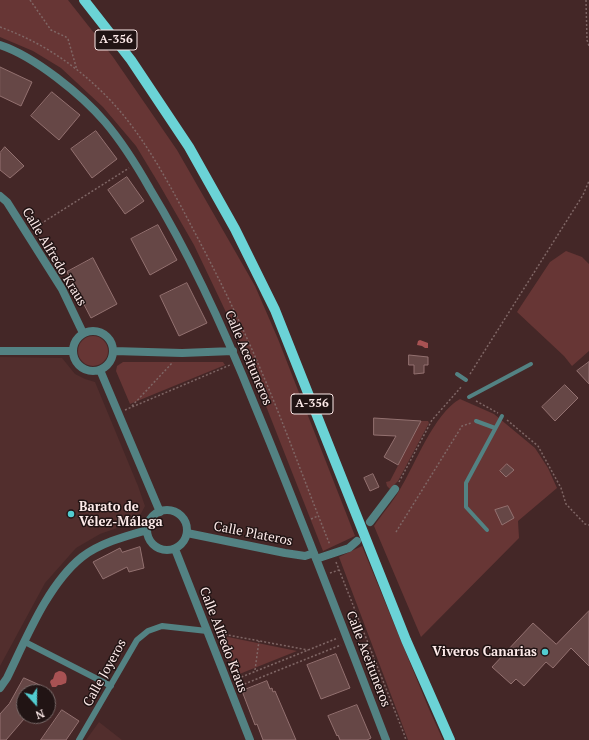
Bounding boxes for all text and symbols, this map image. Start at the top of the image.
road number: A-356 [95,30,137,50]
street label: Calle Alfredo Kraus [19,205,89,309]
street label: Calle Aceituneros [221,308,275,408]
road number: A-356 [291,394,333,414]
place label: Barato de Vélez-Málaga [79,499,163,530]
marker: Barato de Vélez-Málaga [66,509,76,519]
street label: Calle Plateros [212,519,294,549]
street label: Calle Alfredo Kraus [196,585,250,695]
street label: Calle Aceituneros [343,609,393,709]
street label: Calle Joyeros [80,637,130,709]
place label: Viveros Canarias [432,644,537,660]
marker: Viveros Canarias [540,647,550,657]
north arrow [16,684,56,724]
text: N [34,706,46,722]

